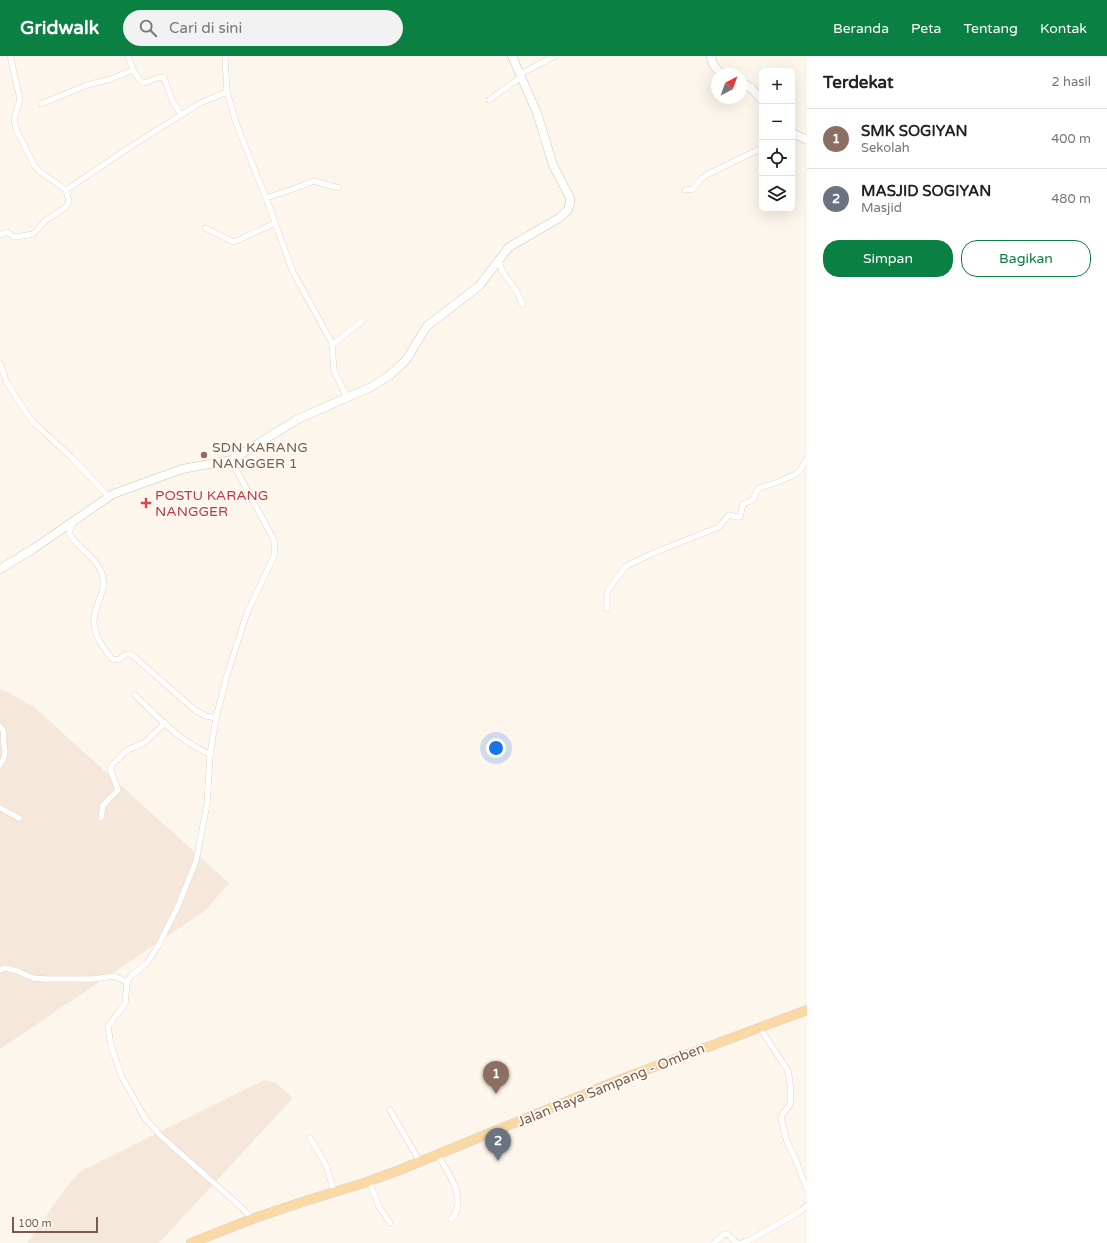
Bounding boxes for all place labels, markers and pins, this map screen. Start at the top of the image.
place label: SDN KARANG NANGGER 1 [212,439,308,472]
marker: SDN KARANG NANGGER 1 [199,450,209,460]
place label: POSTU KARANG NANGGER [155,487,268,520]
marker: POSTU KARANG NANGGER [140,497,152,509]
pin: 1 [483,1061,509,1094]
pin: 2 [485,1128,511,1161]

